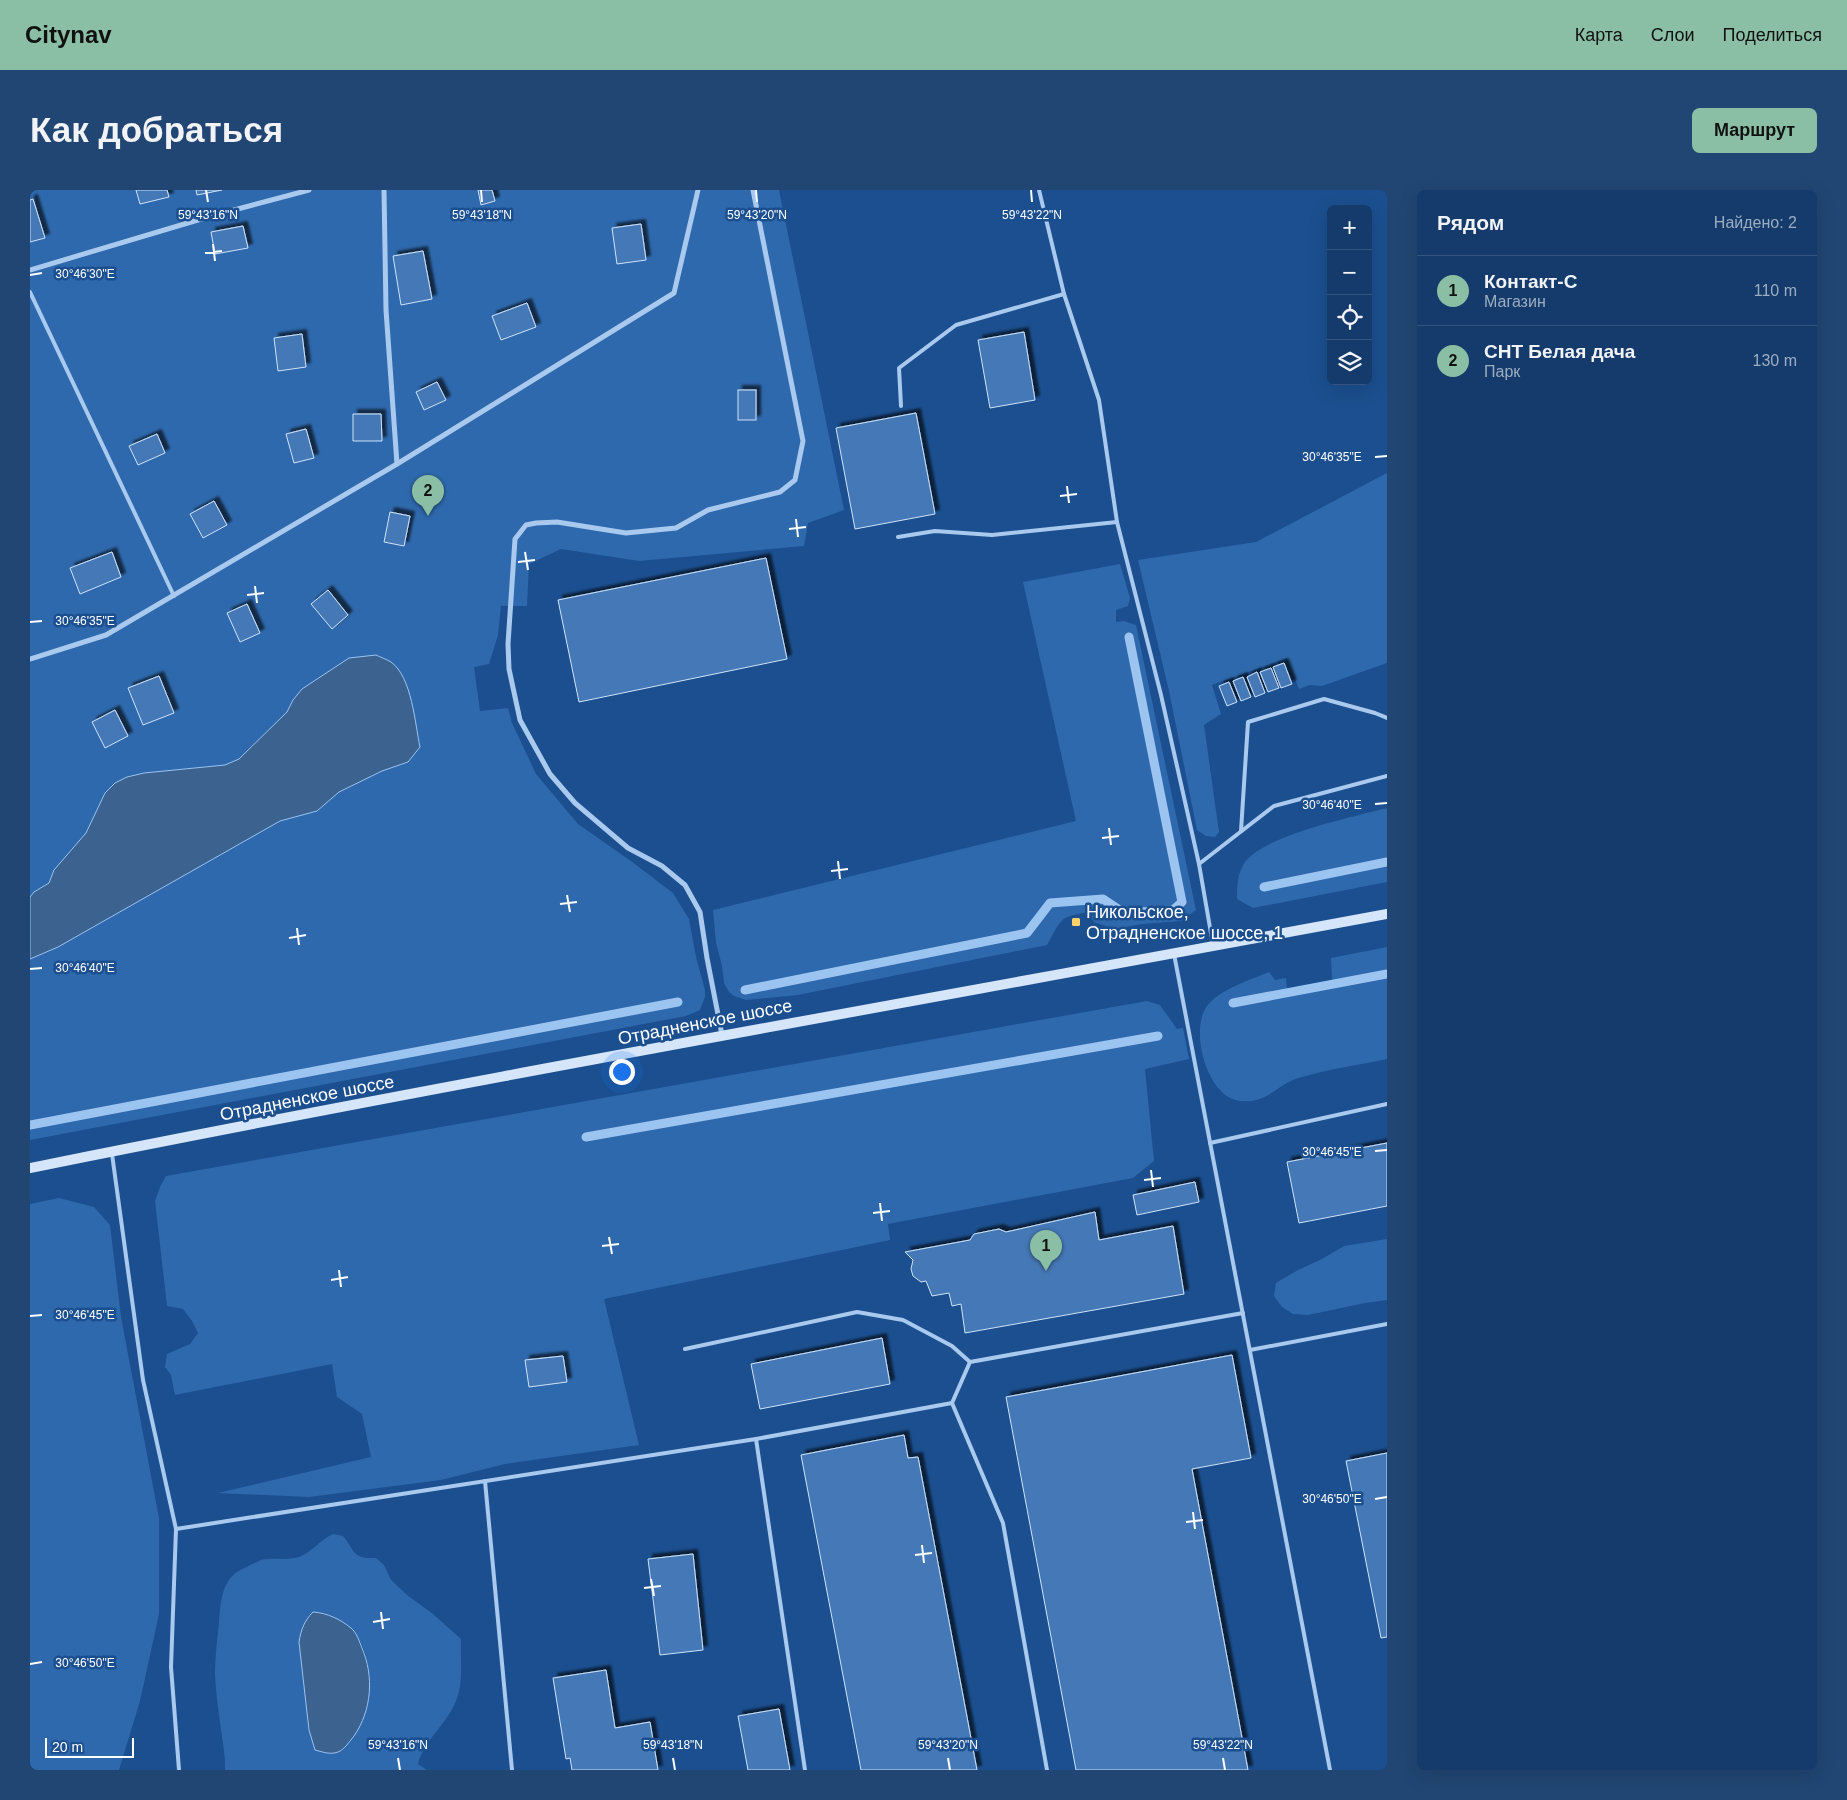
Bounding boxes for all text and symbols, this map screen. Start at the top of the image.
text: Citynav [25,21,112,48]
text: Карта [1575,25,1623,45]
text: Слои [1651,25,1695,45]
text: Поделиться [1723,25,1822,45]
button: Маршрут [1692,108,1817,153]
text: Как добраться [30,110,283,149]
map controls [1327,205,1372,385]
button: + [1327,205,1372,250]
text: 59°43'16"N [178,208,238,222]
text: 59°43'18"N [452,208,512,222]
text: 59°43'20"N [727,208,787,222]
text: 59°43'22"N [1002,208,1062,222]
text: Рядом [1437,211,1504,234]
text: Найдено: 2 [1714,214,1797,231]
button: − [1327,250,1372,295]
text: 30°46'30"E [55,267,115,281]
text: Контакт-С [1484,271,1577,292]
text: 1 [1449,282,1457,299]
text: 110 m [1754,282,1797,299]
text: Магазин [1484,293,1546,310]
button: locate [1327,295,1372,340]
button: layers [1327,340,1372,385]
text: СНТ Белая дача [1484,341,1635,362]
text: 2 [1449,352,1457,369]
text: 130 m [1753,352,1797,369]
text: Парк [1484,363,1520,380]
text: 30°46'35"E [1302,450,1362,464]
pin: 2 [412,475,444,516]
text: 30°46'35"E [55,614,115,628]
text: 30°46'40"E [1302,798,1362,812]
place label: Никольское, Отрадненское шоссе, 1 [1086,902,1283,943]
marker: Никольское, Отрадненское шоссе, 1 [1070,916,1082,928]
text: 30°46'40"E [55,961,115,975]
street label: Отрадненское шоссе [616,995,794,1049]
your location [609,1059,635,1085]
street label: Отрадненское шоссе [218,1071,396,1125]
text: 30°46'45"E [1302,1145,1362,1159]
pin: 1 [1030,1230,1062,1271]
text: 30°46'45"E [55,1308,115,1322]
text: 30°46'50"E [1302,1492,1362,1506]
text: 30°46'50"E [55,1656,115,1670]
scale bar [45,1735,134,1758]
text: 59°43'16"N [368,1738,428,1752]
text: 59°43'18"N [643,1738,703,1752]
text: 59°43'20"N [918,1738,978,1752]
text: 59°43'22"N [1193,1738,1253,1752]
text: 20 m [52,1739,83,1755]

